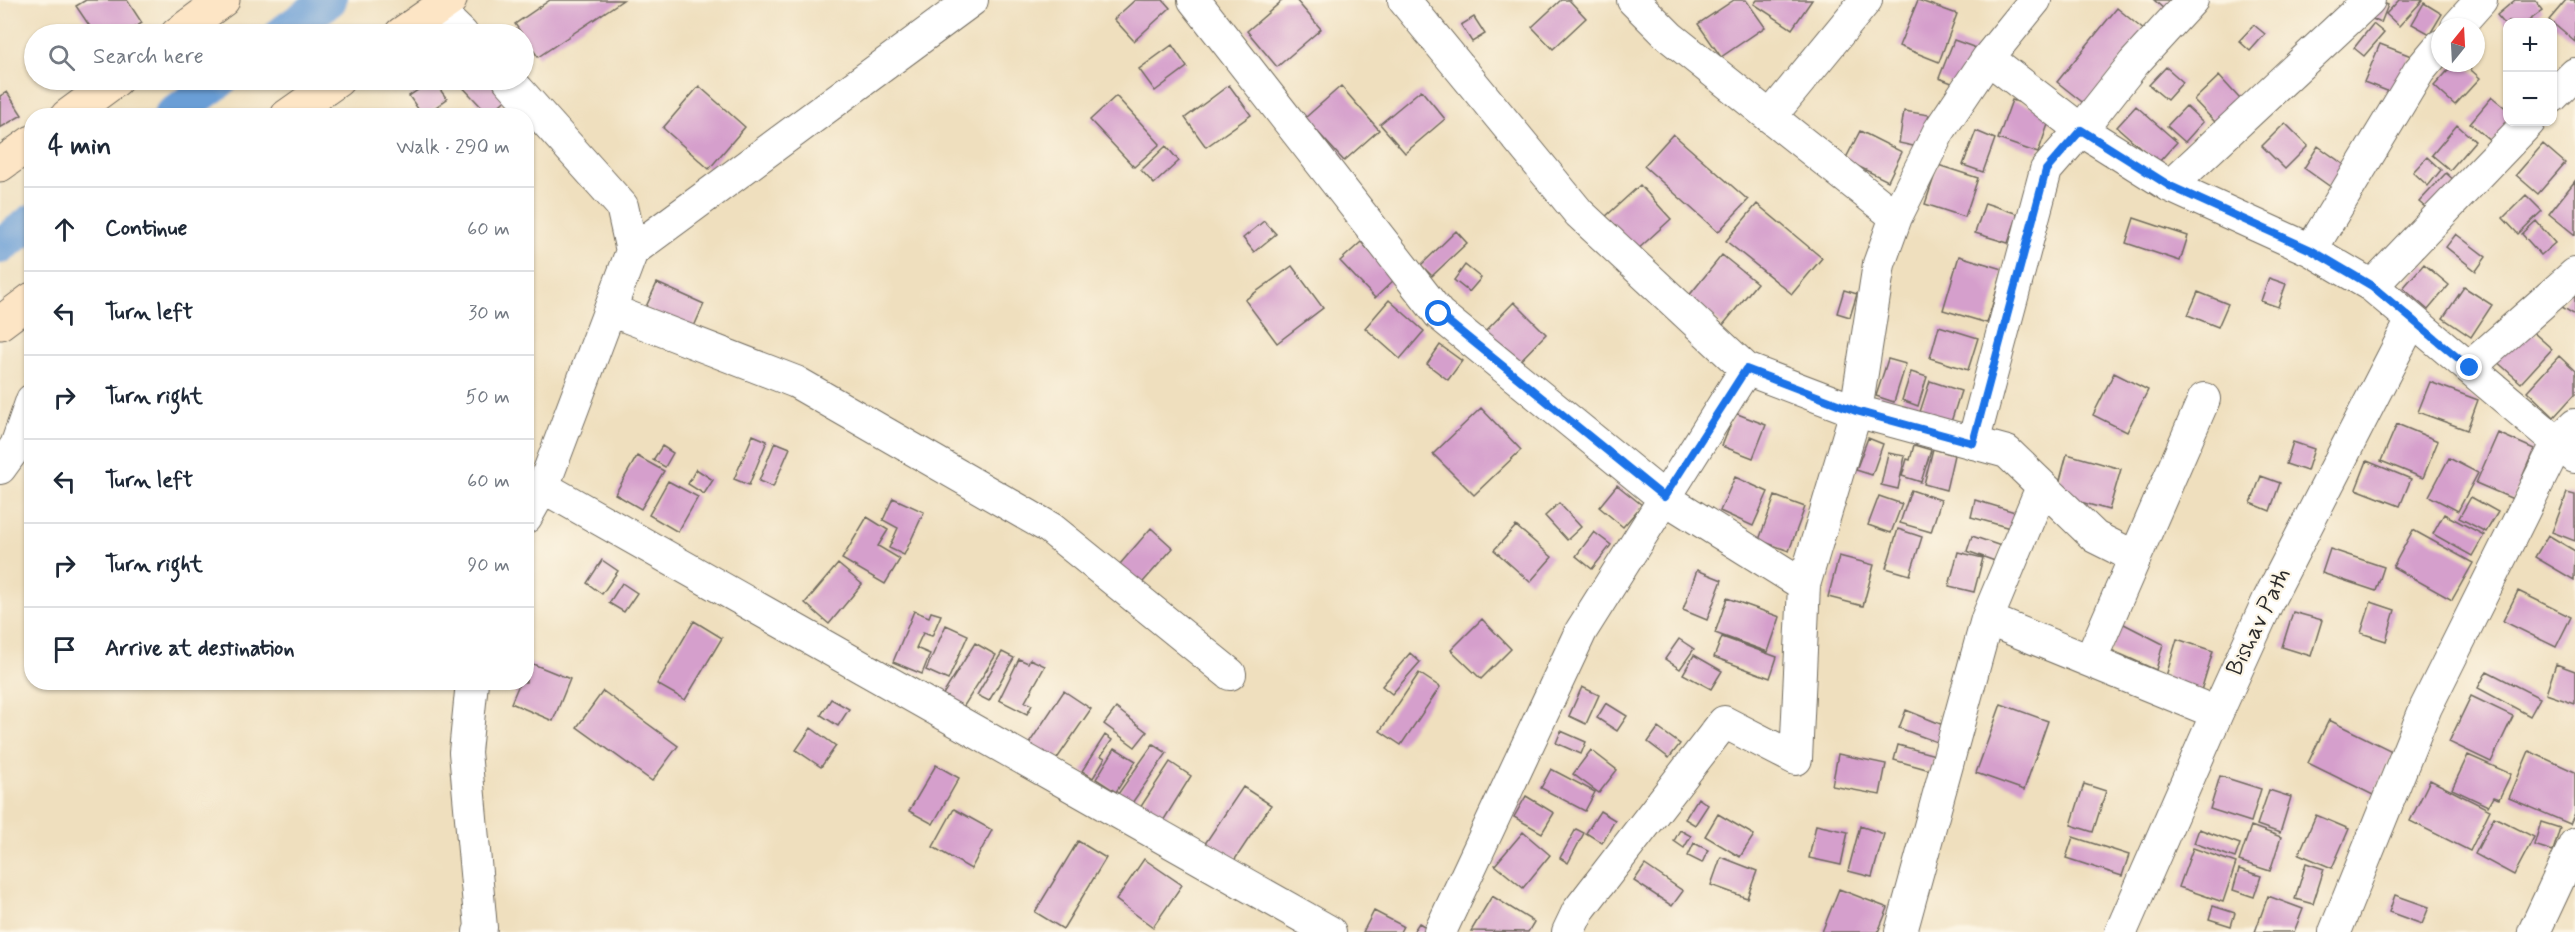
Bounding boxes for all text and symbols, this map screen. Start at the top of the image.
north arrow [2431,18,2485,72]
map controls [2503,18,2557,126]
button: + [2503,18,2557,72]
search box [24,24,534,90]
icon: search [45,41,78,74]
text: Search here [93,43,204,71]
button: − [2503,72,2557,126]
text: 4 min [48,130,111,164]
text: Walk · 290 m [396,134,510,161]
icon: ahead [48,213,81,246]
text: Continue [105,215,187,243]
text: 60 m [467,216,510,243]
icon: left [48,297,81,330]
text: Turn left [105,299,193,327]
text: 30 m [468,300,510,327]
route start [1425,300,1451,326]
route end [2456,354,2482,380]
icon: right [48,381,81,414]
text: Turn right [105,383,203,411]
text: 50 m [465,384,510,411]
icon: left [48,465,81,498]
text: Turn left [105,467,193,495]
text: 60 m [467,468,510,495]
icon: right [48,549,81,582]
text: Turn right [105,551,203,579]
text: 90 m [467,552,510,579]
street label: Bishav Path [2220,563,2298,681]
icon: arrive [48,633,81,666]
text: Arrive at destination [105,635,295,663]

